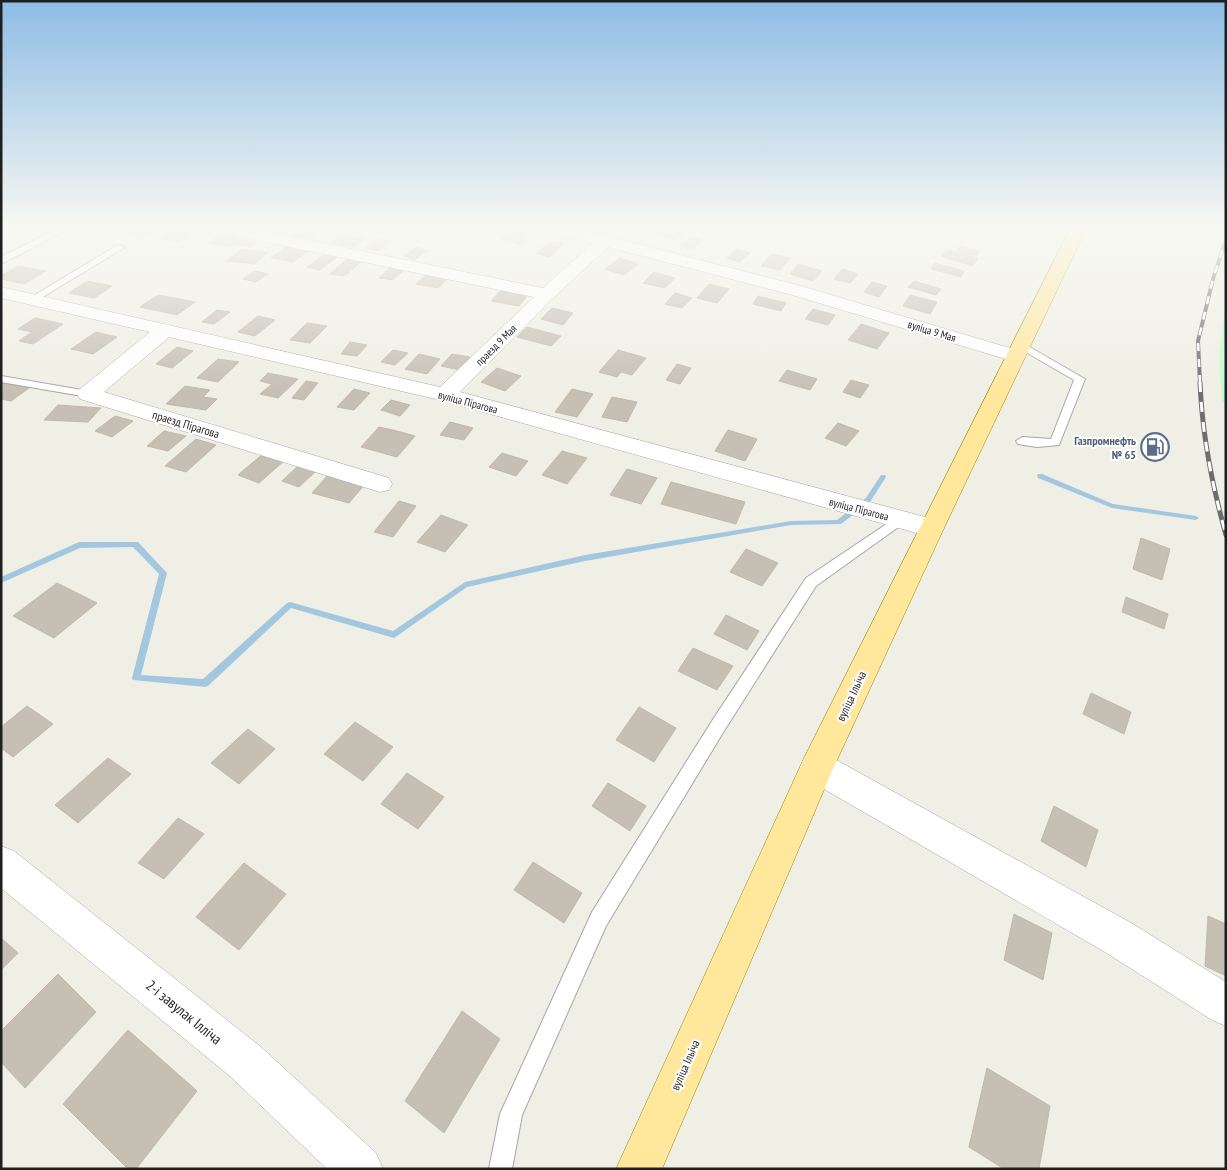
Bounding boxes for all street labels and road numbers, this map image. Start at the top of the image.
street label: вуліца 9 Мая [906,317,958,345]
street label: праезд 9 Мая [473,322,519,368]
street label: вуліца Пірагова [437,387,499,417]
street label: праезд Пірагова [151,407,222,441]
street label: вуліца Пірагова [828,494,890,524]
street label: вуліца Ільіча [833,668,869,724]
street label: 2-і завулак Ілліча [142,976,226,1048]
street label: вуліца Ільіча [667,1037,703,1093]

